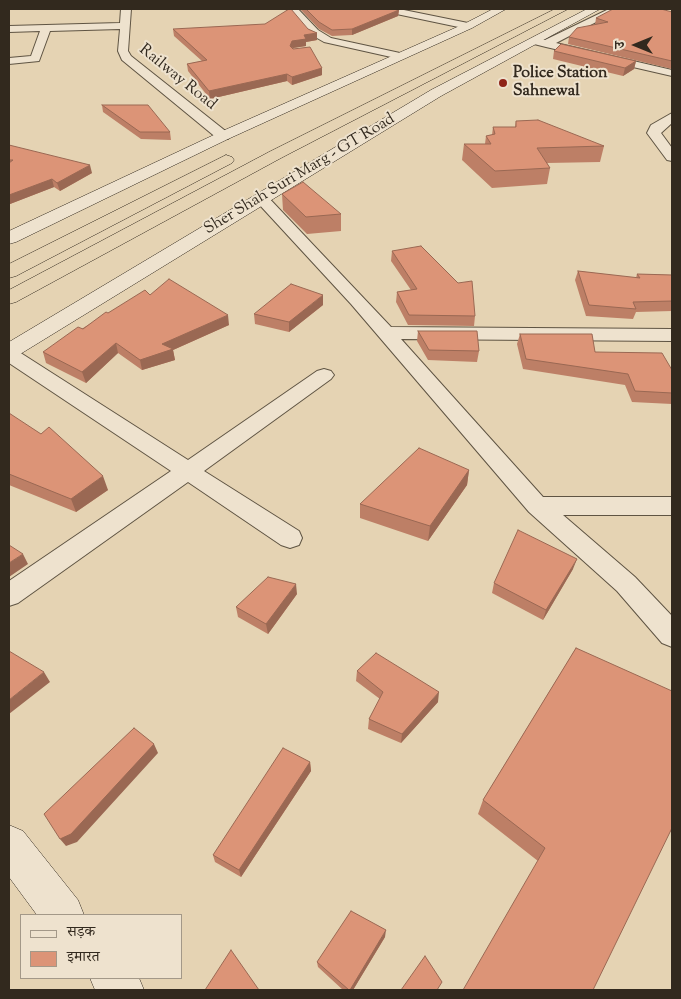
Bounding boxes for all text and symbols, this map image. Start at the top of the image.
north arrow [611,20,661,70]
street label: Railway Road [134,41,220,115]
text: उ [611,41,631,49]
place label: Police Station Sahnewal [513,64,607,102]
marker: Police Station Sahnewal [497,77,509,89]
street label: Sher Shah Suri Marg - GT Road [201,110,399,240]
legend [20,914,182,979]
text: सड़क [67,922,95,943]
text: इमारत [67,947,100,968]

